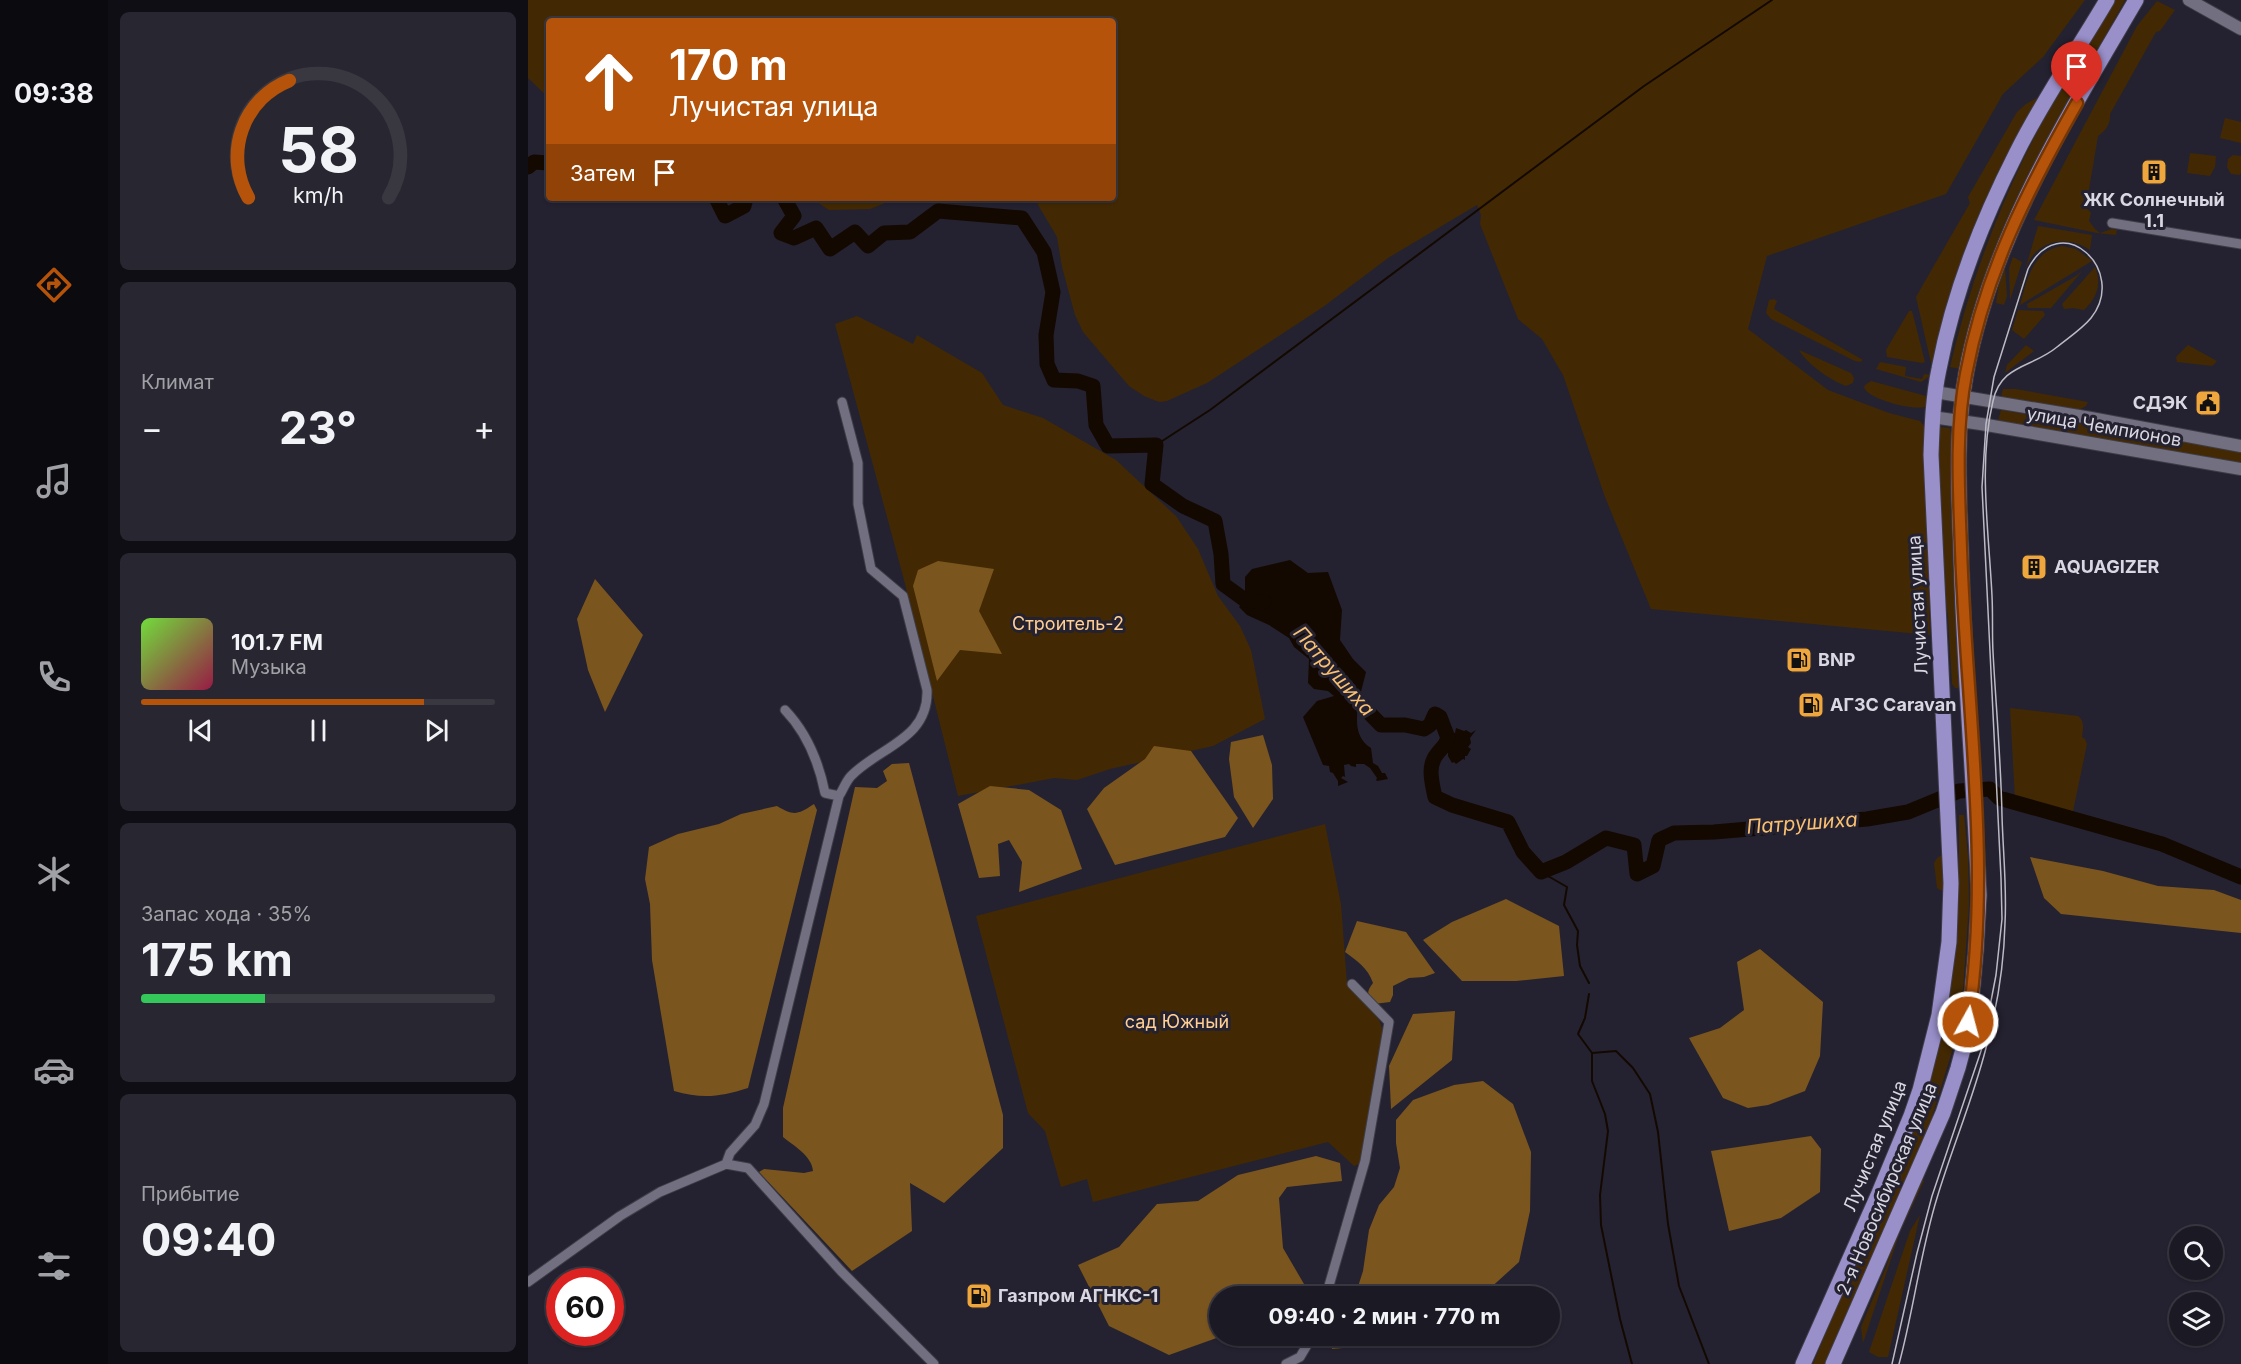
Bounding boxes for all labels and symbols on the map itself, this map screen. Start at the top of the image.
pin [2051,41,2102,103]
building icon: ЖК Солнечный 1.1 [2139,157,2169,187]
place label: ЖК Солнечный 1.1 [2083,189,2225,231]
public building icon: СДЭК [2193,388,2223,418]
place label: СДЭК [2133,392,2188,413]
street label: улица Чемпионов [2025,403,2183,450]
street label: Лучистая улица [1903,535,1932,675]
building icon: AQUAGIZER [2019,552,2049,582]
place label: AQUAGIZER [2054,556,2160,577]
park label: Строитель-2 [1012,613,1124,634]
water label: Патрушиха [1288,621,1380,721]
fuel station icon: BNP [1784,645,1814,675]
place label: BNP [1818,649,1855,670]
fuel station icon: АГЗС Caravan [1796,690,1826,720]
place label: АГЗС Caravan [1830,694,1956,715]
water label: Патрушиха [1746,807,1858,839]
position arrow [1936,990,2000,1054]
park label: сад Южный [1125,1011,1229,1032]
street label: Лучистая улица [1839,1077,1910,1214]
street label: 2-я Новосибирская улица [1832,1079,1941,1298]
speed limit sign: 60 [546,1268,624,1346]
fuel station icon: Газпром АГНКС-1 [964,1281,994,1311]
place label: Газпром АГНКС-1 [998,1285,1158,1306]

